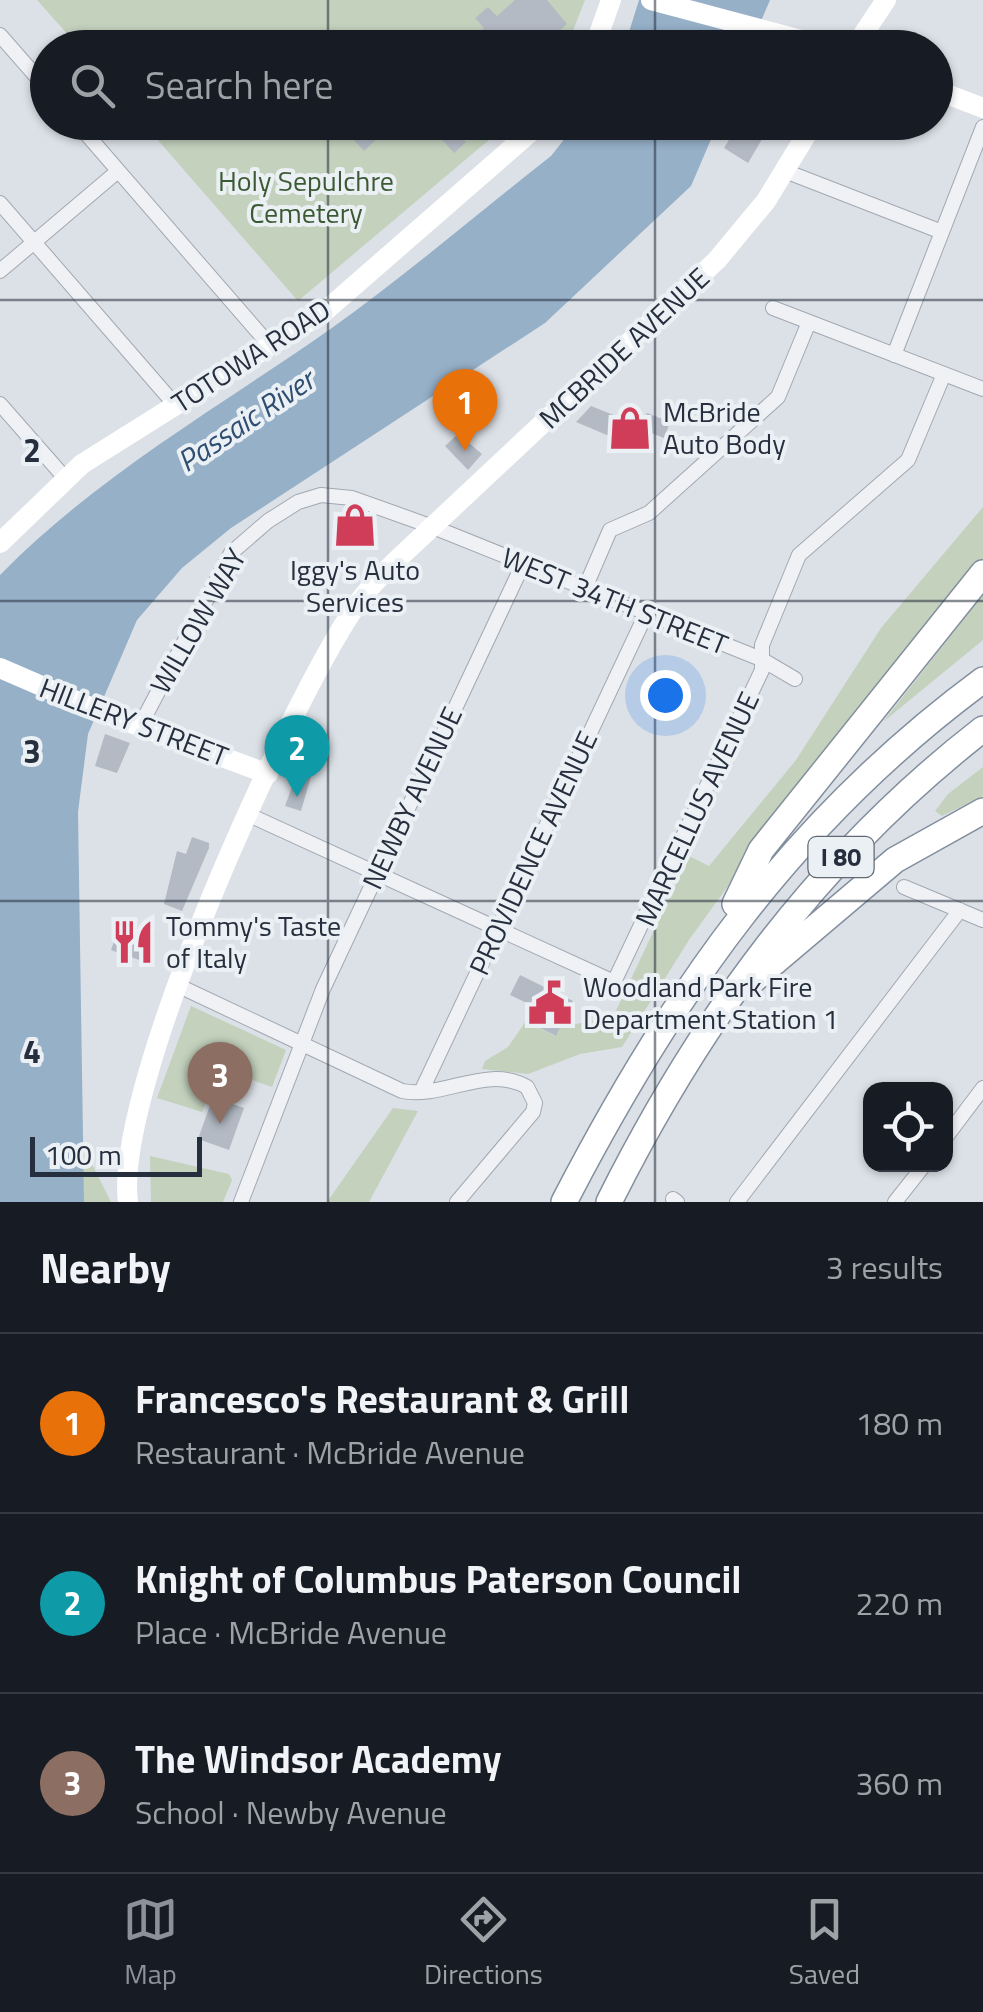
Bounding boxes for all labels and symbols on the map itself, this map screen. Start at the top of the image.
park label: Holy Sepulchre Cemetery [218,159,394,234]
street label: MCBRIDE AVENUE [529,257,719,438]
street label: TOTOWA ROAD [163,288,339,423]
water label: Passaic River [168,355,326,483]
pin: 1 [432,368,498,451]
place label: McBride Auto Body [663,390,786,465]
shop icon: McBride Auto Body [606,404,654,452]
text: 2 [23,426,41,474]
shop icon: Iggy's Auto Services [331,501,379,549]
street label: WEST 34TH STREET [496,536,735,666]
street label: WILLOW WAY [138,540,257,702]
place label: Iggy's Auto Services [290,548,420,623]
street label: HILLERY STREET [34,666,235,777]
your location [640,670,691,721]
street label: MARCELLUS AVENUE [623,685,770,933]
street label: NEWBY AVENUE [350,699,473,896]
pin: 2 [264,714,330,797]
street label: PROVIDENCE AVENUE [457,724,608,982]
text: 3 [23,727,41,775]
road number: I 80 [808,837,874,877]
place label: Tommy's Taste of Italy [166,904,341,979]
restaurant icon: Tommy's Taste of Italy [109,918,157,966]
place label: Woodland Park Fire Department Station 1 [583,965,838,1040]
public building icon: Woodland Park Fire Department Station 1 [526,979,574,1027]
text: 4 [23,1027,41,1075]
pin: 3 [188,1042,252,1124]
scale bar [30,1132,202,1176]

